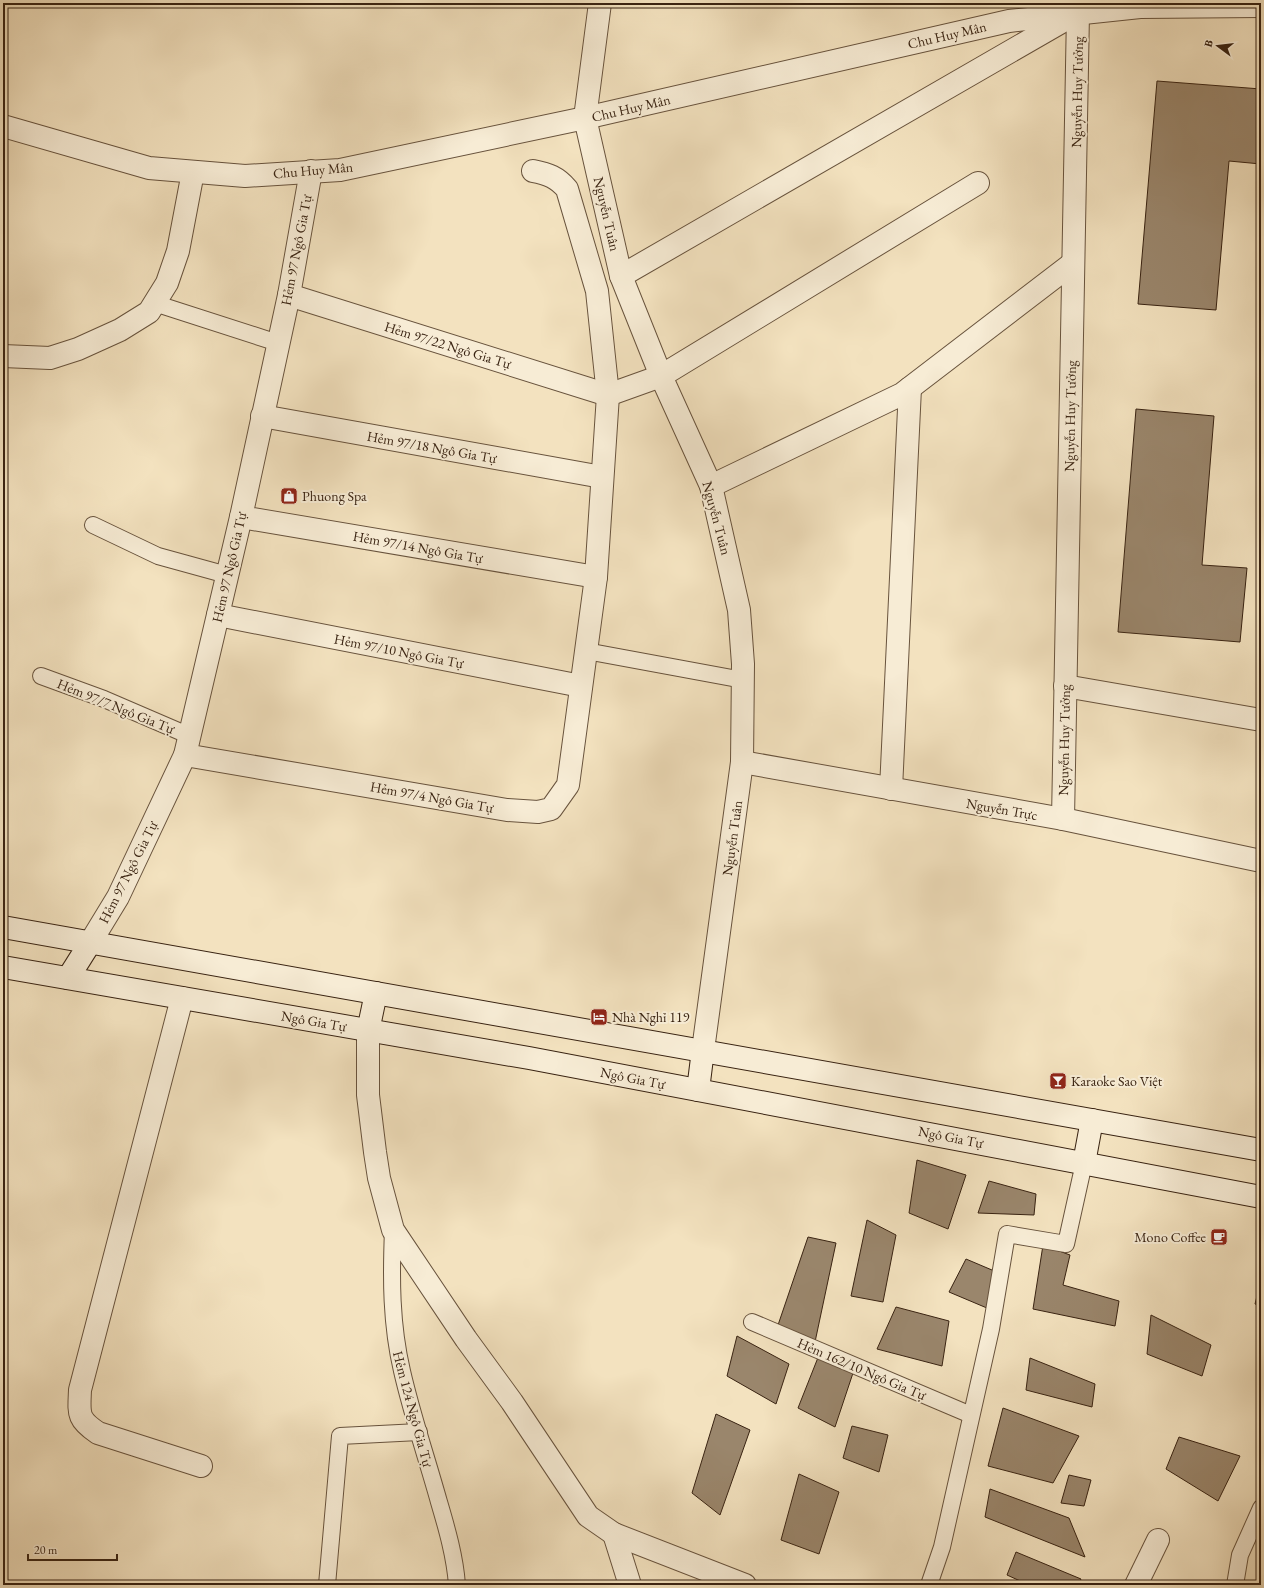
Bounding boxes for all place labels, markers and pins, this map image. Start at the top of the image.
shop icon: Phuong Spa [279,486,299,506]
place label: Phuong Spa [302,487,367,505]
hotel icon: Nhà Nghỉ 119 [589,1007,609,1027]
place label: Nhà Nghỉ 119 [612,1008,690,1026]
bar icon: Karaoke Sao Việt [1048,1071,1068,1091]
place label: Karaoke Sao Việt [1071,1072,1163,1090]
cafe icon: Mono Coffee [1209,1227,1229,1247]
place label: Mono Coffee [1134,1228,1207,1246]

